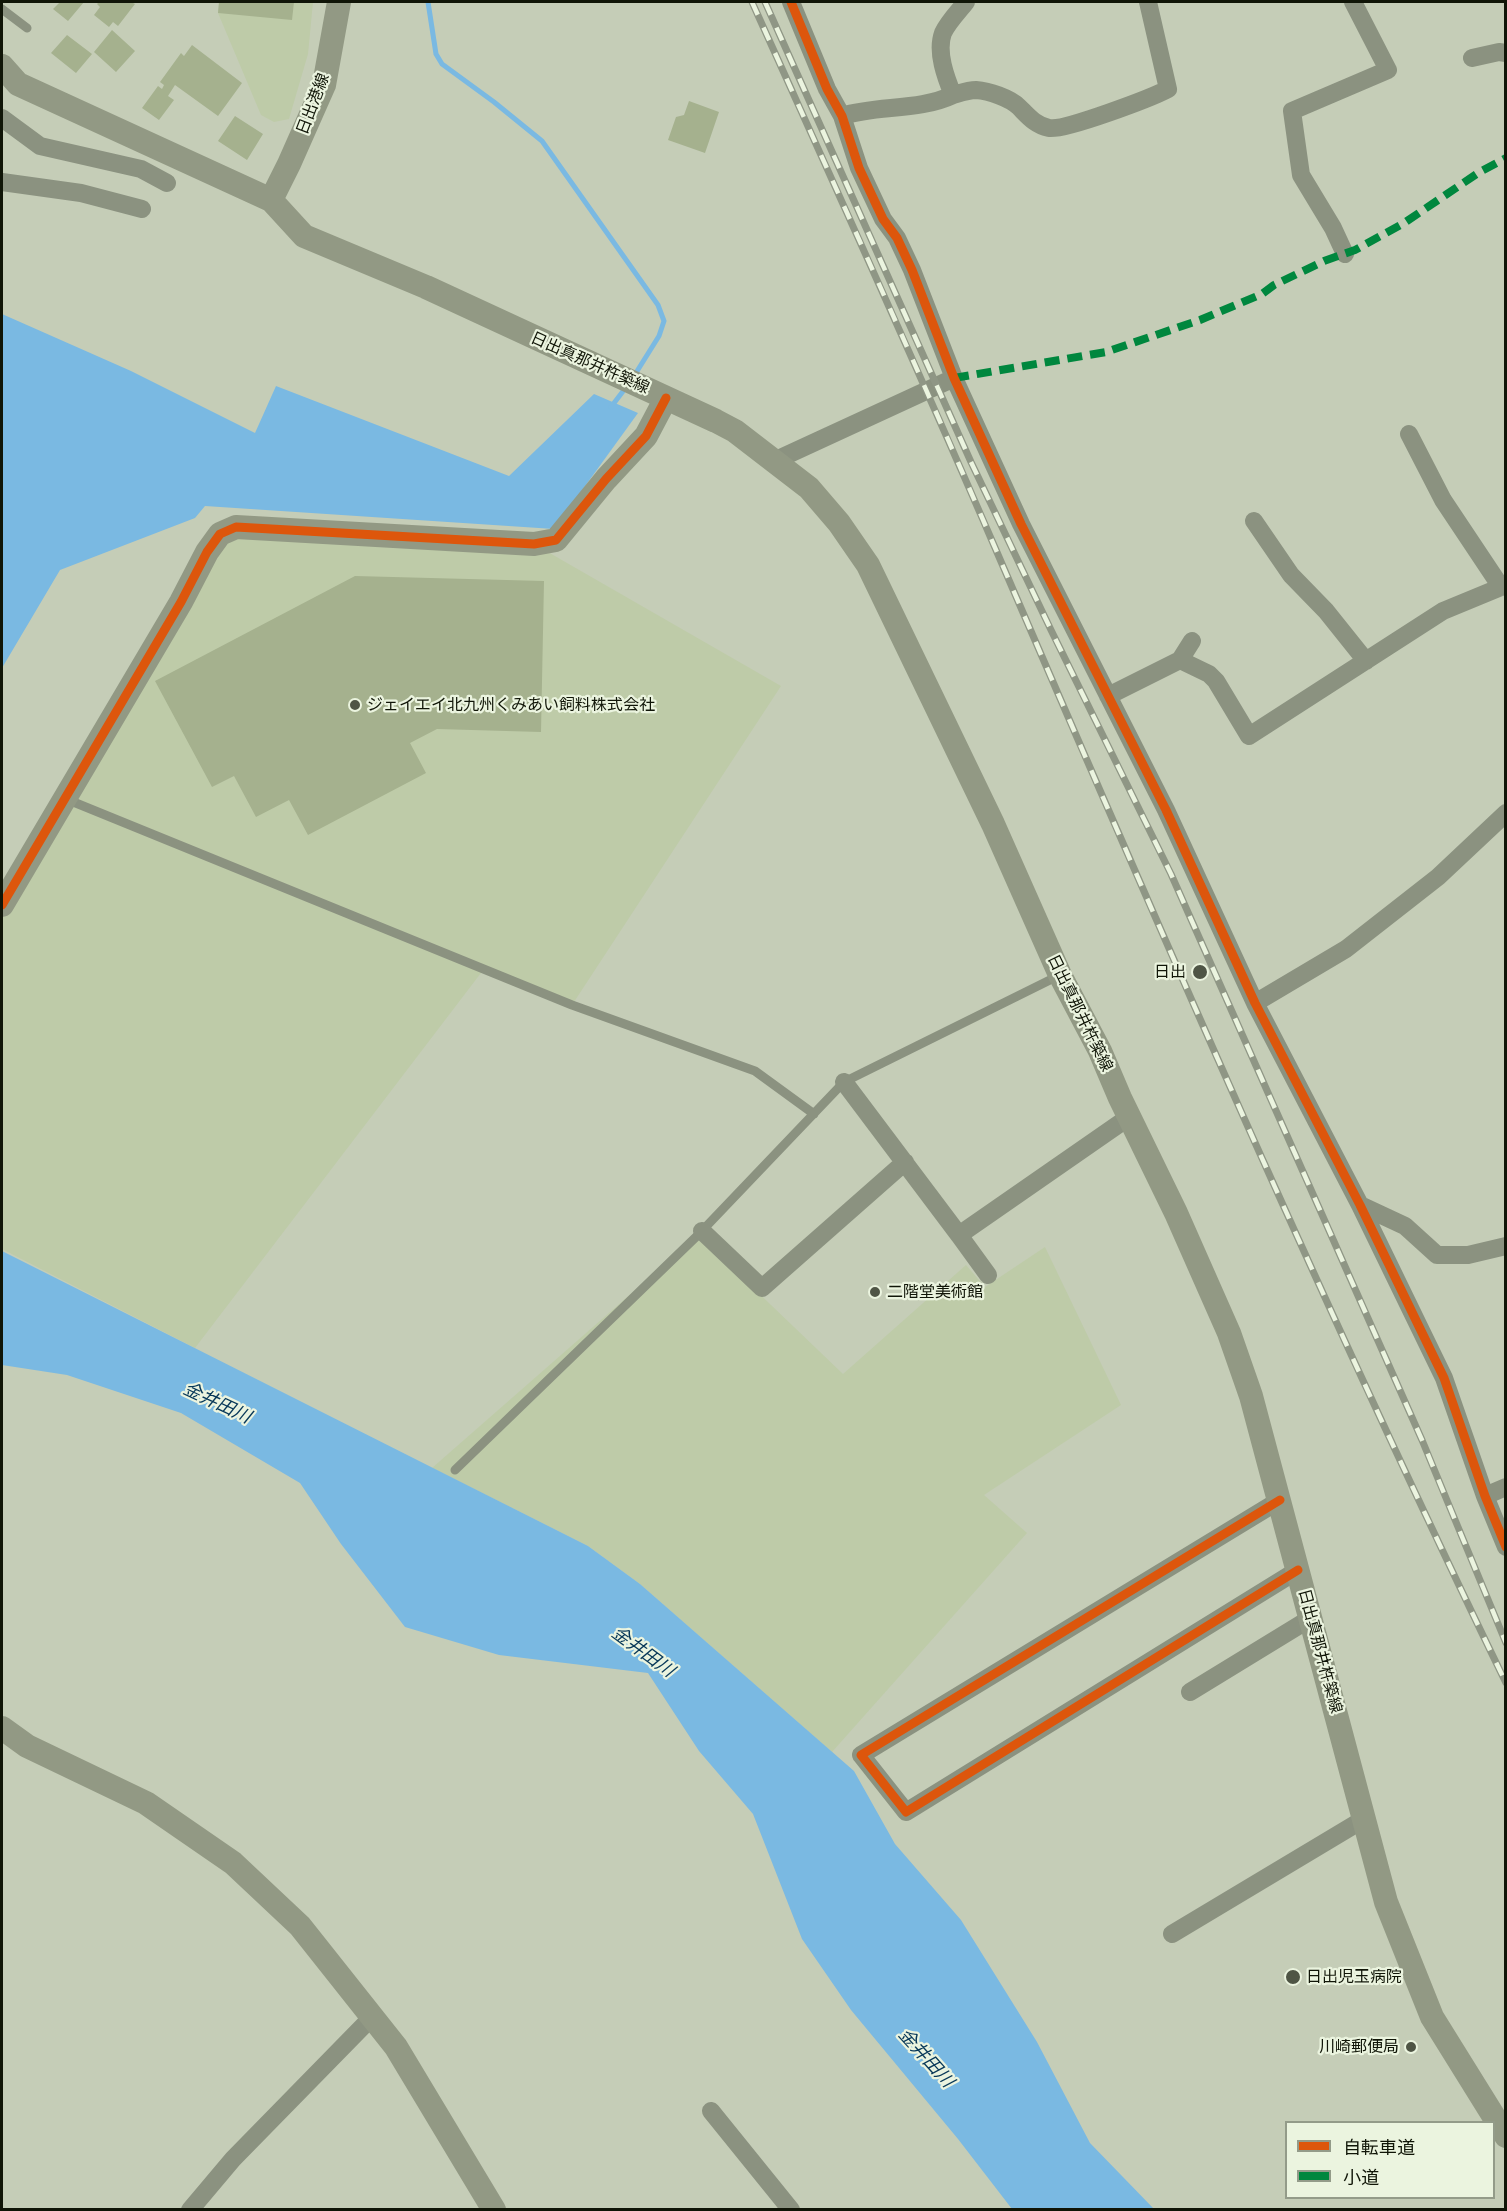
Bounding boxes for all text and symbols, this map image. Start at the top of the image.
street label: 日出港線 [293,71,333,137]
street label: 日出真那井杵築線 [528,328,652,398]
place label: ジェイエイ北九州くみあい飼料株式会社 [367,695,655,715]
marker: ジェイエイ北九州くみあい飼料株式会社 [348,698,362,712]
street label: 日出真那井杵築線 [1043,951,1117,1075]
place label: 日出 [1154,962,1186,982]
marker: 日出 [1191,963,1209,981]
place label: 二階堂美術館 [887,1282,983,1302]
marker: 二階堂美術館 [868,1285,882,1299]
water label: 金井田川 [180,1378,254,1428]
street label: 日出真那井杵築線 [1294,1587,1346,1715]
water label: 金井田川 [608,1622,678,1682]
place label: 日出児玉病院 [1306,1967,1402,1987]
marker: 日出児玉病院 [1284,1968,1302,1986]
water label: 金井田川 [894,2024,958,2092]
place label: 川崎郵便局 [1319,2037,1399,2057]
marker: 川崎郵便局 [1404,2040,1418,2054]
legend [1285,2121,1495,2199]
text: 自転車道 [1343,2137,1415,2158]
text: 小道 [1343,2167,1379,2188]

